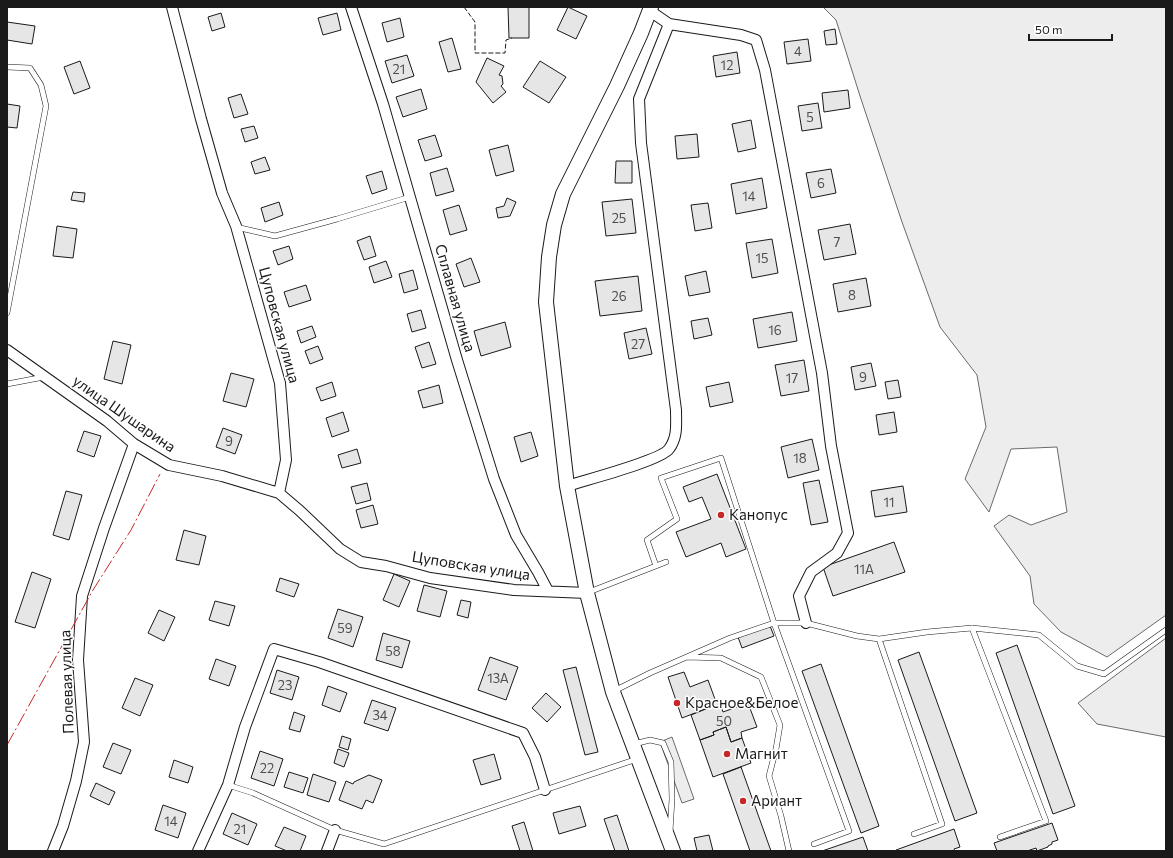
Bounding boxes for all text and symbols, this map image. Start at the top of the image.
scale bar [1029,16,1112,42]
text: 50 m [1035,22,1063,36]
house number: 4 [794,43,802,59]
house number: 12 [721,57,733,73]
house number: 21 [393,61,405,77]
house number: 5 [806,109,814,125]
house number: 6 [817,175,825,191]
house number: 14 [742,188,756,204]
house number: 25 [612,210,626,226]
house number: 7 [834,234,841,250]
street label: Сплавная улица [432,242,480,354]
house number: 15 [755,250,769,266]
street label: Цуповская улица [256,265,304,385]
house number: 8 [848,287,856,303]
house number: 26 [611,288,627,304]
house number: 16 [768,322,782,338]
house number: 27 [631,336,645,352]
house number: 9 [859,369,867,385]
house number: 17 [786,370,798,386]
street label: улица Шушарина [70,371,179,455]
house number: 9 [225,433,233,449]
house number: 18 [793,450,807,466]
house number: 11 [883,494,895,510]
place label: Канопус [729,505,788,523]
marker: Канопус [716,510,726,520]
street label: Цуповская улица [411,547,532,583]
house number: 11А [854,561,874,577]
house number: 59 [337,620,353,636]
street label: Полевая улица [55,630,77,734]
house number: 58 [385,643,401,659]
house number: 13А [487,670,509,686]
house number: 23 [278,677,292,693]
place label: Красное&Белое [685,693,798,711]
marker: Красное&Белое [672,698,682,708]
house number: 34 [372,707,388,723]
house number: 50 [716,713,732,729]
place label: Магнит [735,744,788,762]
marker: Магнит [722,749,732,759]
house number: 22 [260,760,274,776]
place label: Ариант [751,791,802,809]
marker: Ариант [738,796,748,806]
house number: 14 [164,813,178,829]
house number: 21 [234,821,246,837]

